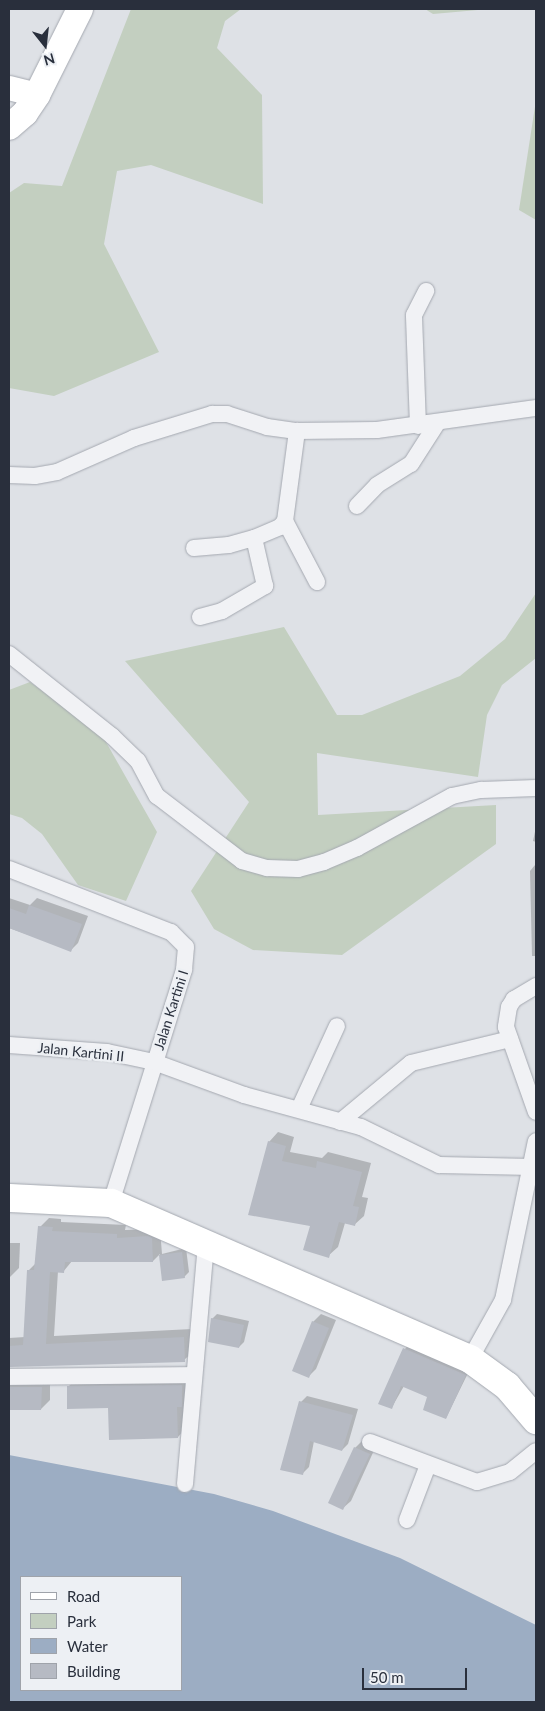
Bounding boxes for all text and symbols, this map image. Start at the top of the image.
north arrow [20,20,70,70]
text: N [42,50,57,70]
street label: Jalan Kartini I [150,968,192,1052]
street label: Jalan Kartini II [37,1039,125,1065]
legend [20,1576,182,1691]
text: Road [67,1587,100,1605]
text: Park [67,1612,96,1630]
text: Water [67,1637,108,1655]
scale bar [365,1658,470,1690]
text: Building [67,1662,120,1680]
text: 50 m [370,1668,404,1686]

